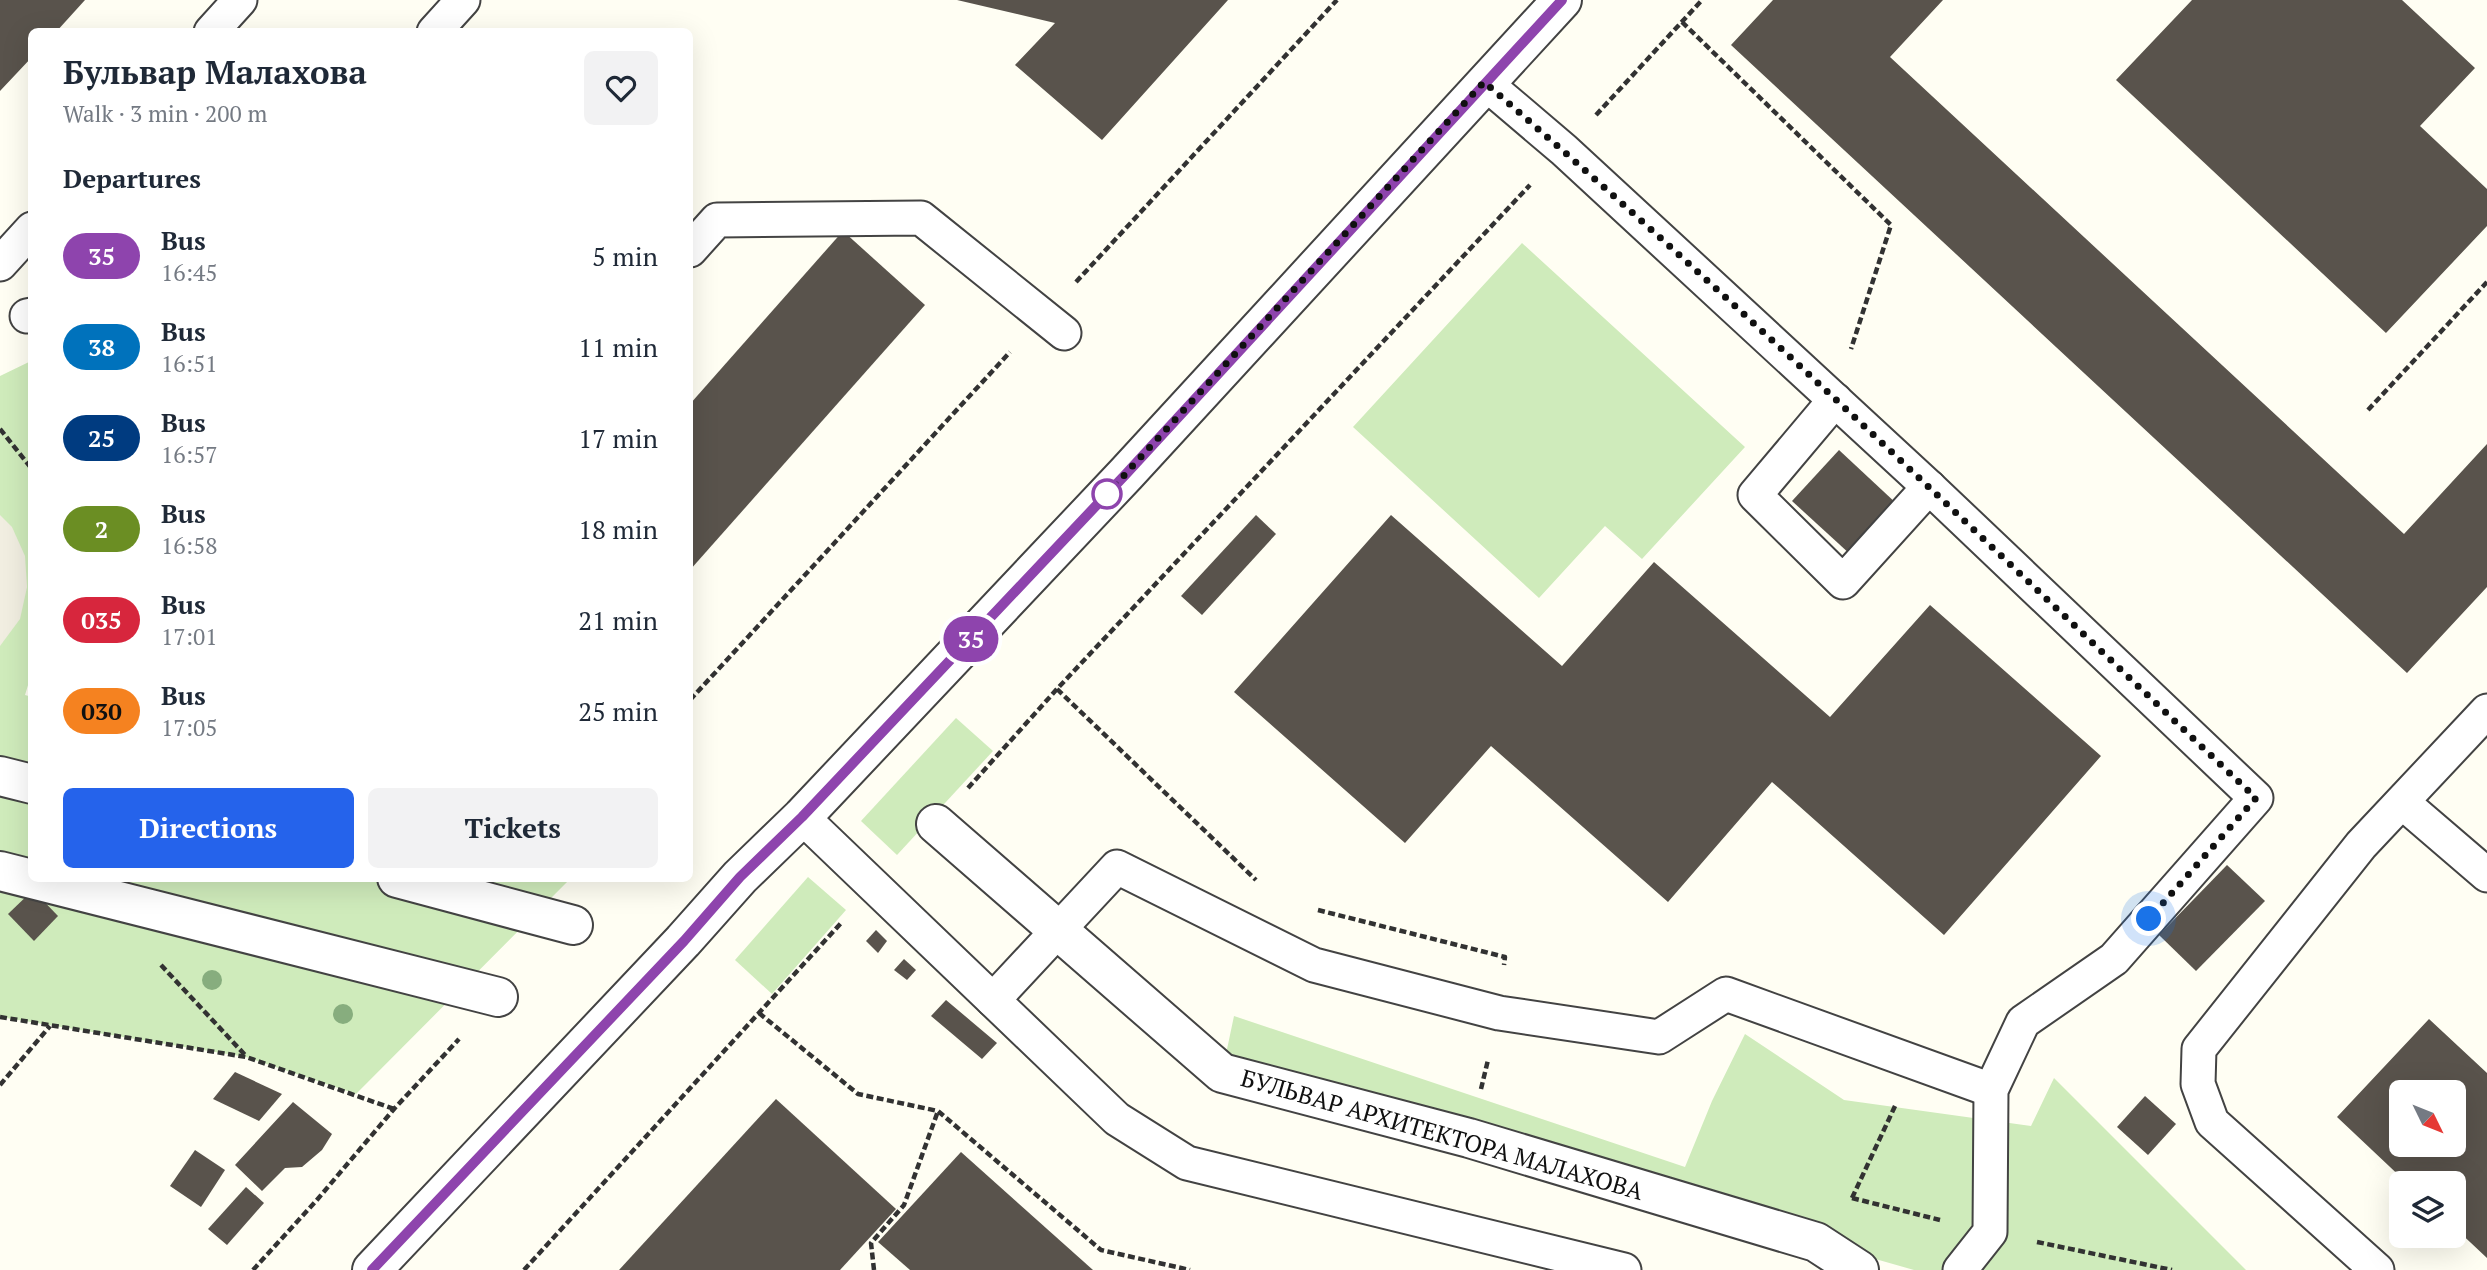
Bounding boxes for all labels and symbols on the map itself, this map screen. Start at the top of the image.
unlabelled marker [1092,479,1122,509]
line badge: 35 [940,616,1002,662]
your location [2131,901,2166,936]
street label: БУЛЬВАР АРХИТЕКТОРА МАЛАХОВА [1237,1061,1648,1207]
north arrow [2389,1080,2466,1157]

